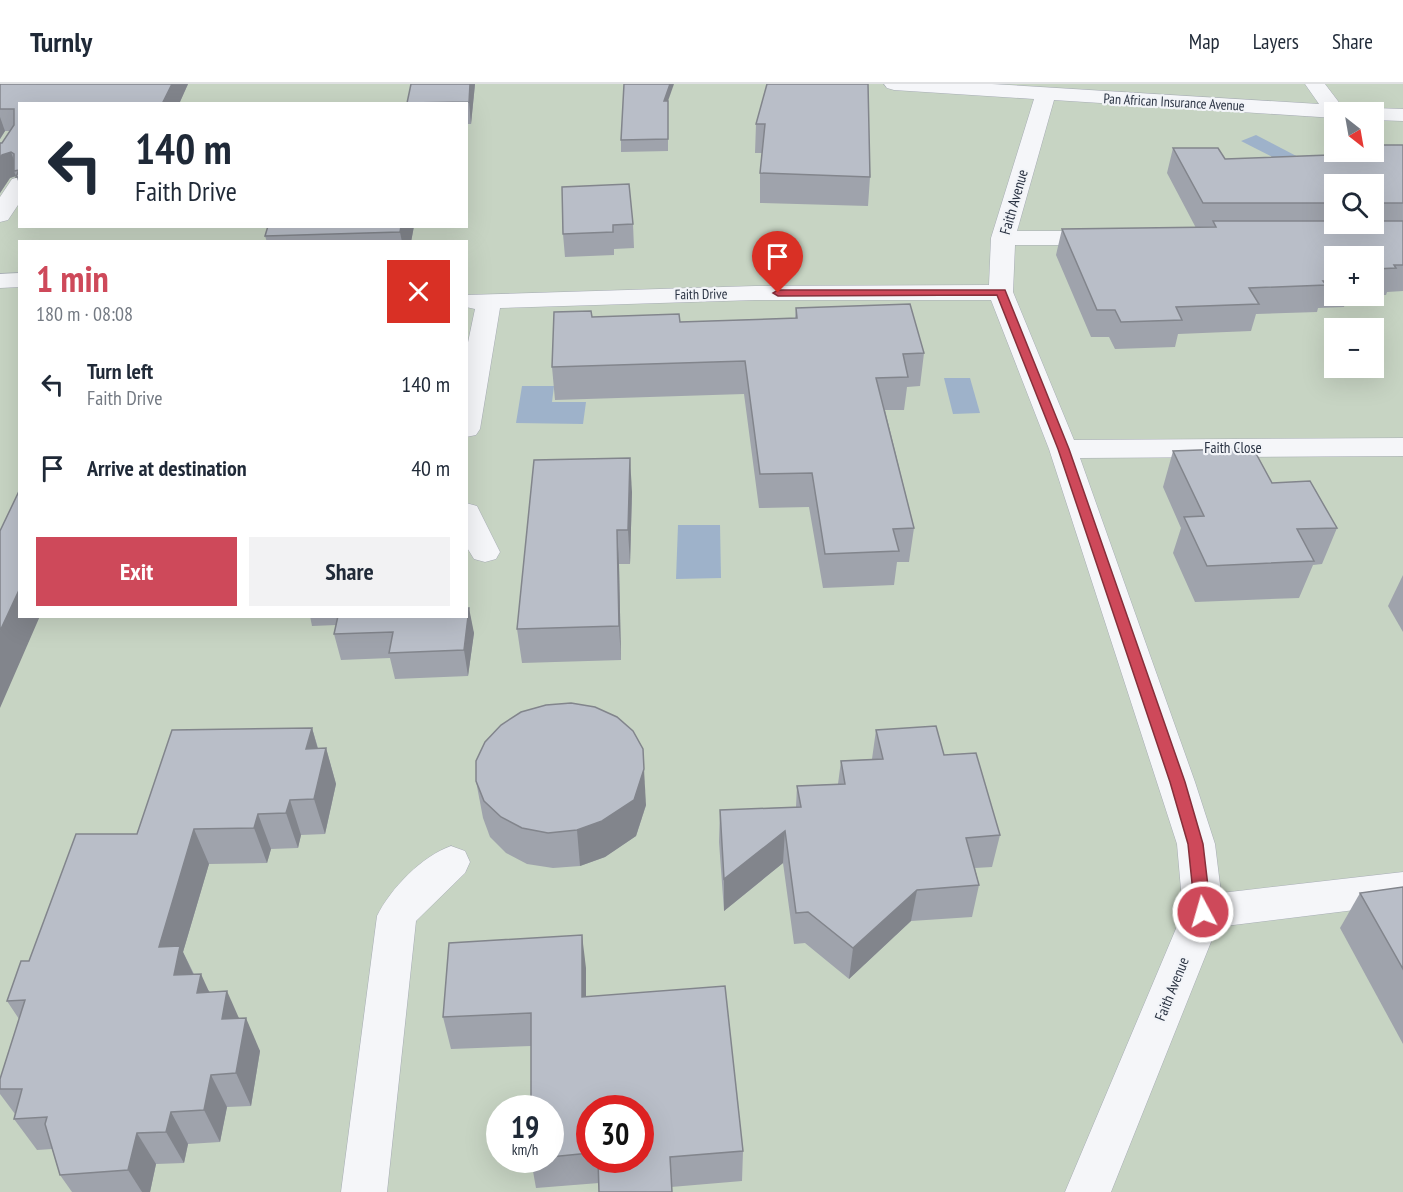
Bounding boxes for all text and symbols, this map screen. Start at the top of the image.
text: Turnly [30,23,92,60]
text: Map [1189,28,1220,55]
text: Layers [1253,28,1299,55]
text: Share [1332,28,1373,55]
street label: Pan African Insurance Avenue [1103,89,1245,115]
north arrow [1324,102,1384,162]
map controls [1324,102,1384,378]
text: 140 m [135,121,232,176]
icon: left [36,126,114,204]
street label: Faith Avenue [995,167,1032,237]
text: Faith Drive [135,174,237,208]
button: search [1324,174,1384,234]
pin [752,231,803,293]
icon: arrive [761,240,794,273]
button: + [1324,246,1384,306]
text: 1 min [36,255,109,302]
button: close [387,260,450,323]
street label: Faith Drive [674,285,728,303]
text: 180 m · 08:08 [36,301,133,327]
button: − [1324,318,1384,378]
text: Turn left [87,357,153,385]
icon: left [36,368,69,401]
text: 140 m [401,370,450,398]
text: Faith Drive [87,385,162,411]
street label: Faith Close [1204,438,1262,457]
icon: arrive [36,452,69,485]
text: Arrive at destination [87,454,247,482]
text: 40 m [411,454,450,482]
button: Exit [36,537,237,606]
button: Share [249,537,450,606]
position arrow [1171,880,1235,944]
street label: Faith Avenue [1150,954,1193,1023]
speed limit sign: 30 [576,1095,654,1173]
text: 19 [511,1107,539,1146]
text: km/h [512,1140,538,1159]

